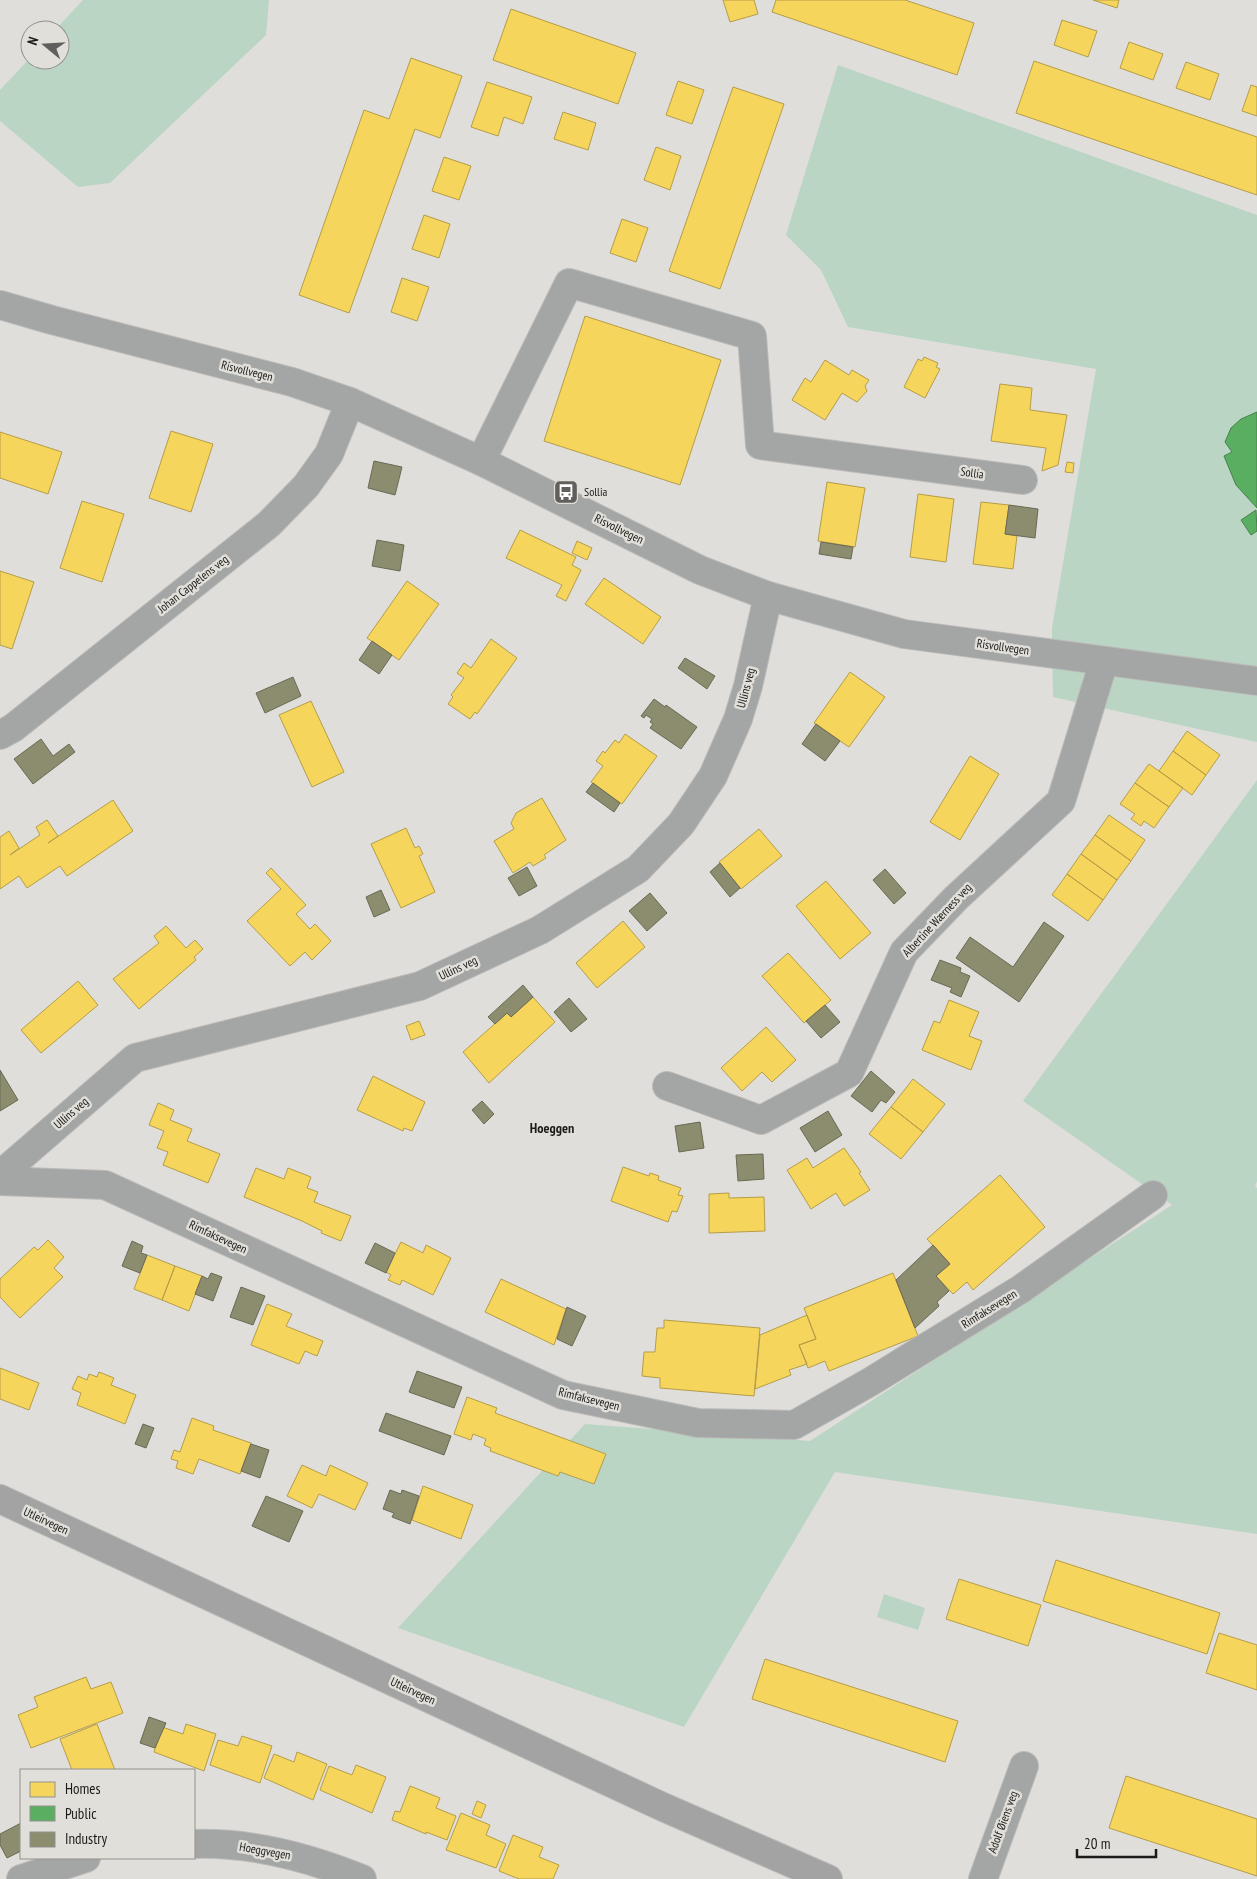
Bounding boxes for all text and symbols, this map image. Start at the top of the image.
north arrow [20,20,70,70]
text: N [23,35,42,47]
street label: Risvollvegen [220,357,275,384]
street label: Sollia [959,463,985,482]
bus stop icon: Sollia [553,479,579,505]
place label: Sollia [584,484,608,499]
street label: Risvollvegen [592,510,646,547]
street label: Johan Cappelens veg [153,551,231,617]
street label: Risvollvegen [976,635,1030,658]
street label: Ullins veg [733,666,758,710]
street label: Albertine Wærness veg [899,880,974,959]
street label: Ullins veg [436,952,480,983]
street label: Ullins veg [50,1094,91,1132]
district label: Hoeggen [530,1119,574,1137]
street label: Rimfaksevegen [187,1217,250,1257]
street label: Rimfaksevegen [958,1286,1019,1331]
street label: Rimfaksevegen [557,1384,621,1413]
street label: Utleirvegen [21,1504,71,1538]
street label: Utleirvegen [388,1674,438,1708]
legend [20,1769,195,1859]
text: Homes [65,1779,101,1798]
street label: Adolf Øiens veg [984,1789,1021,1855]
text: Public [65,1804,97,1823]
scale bar [1077,1826,1156,1858]
text: Industry [65,1829,107,1848]
text: 20 m [1084,1834,1110,1853]
street label: Hoeggvegen [238,1839,292,1862]

